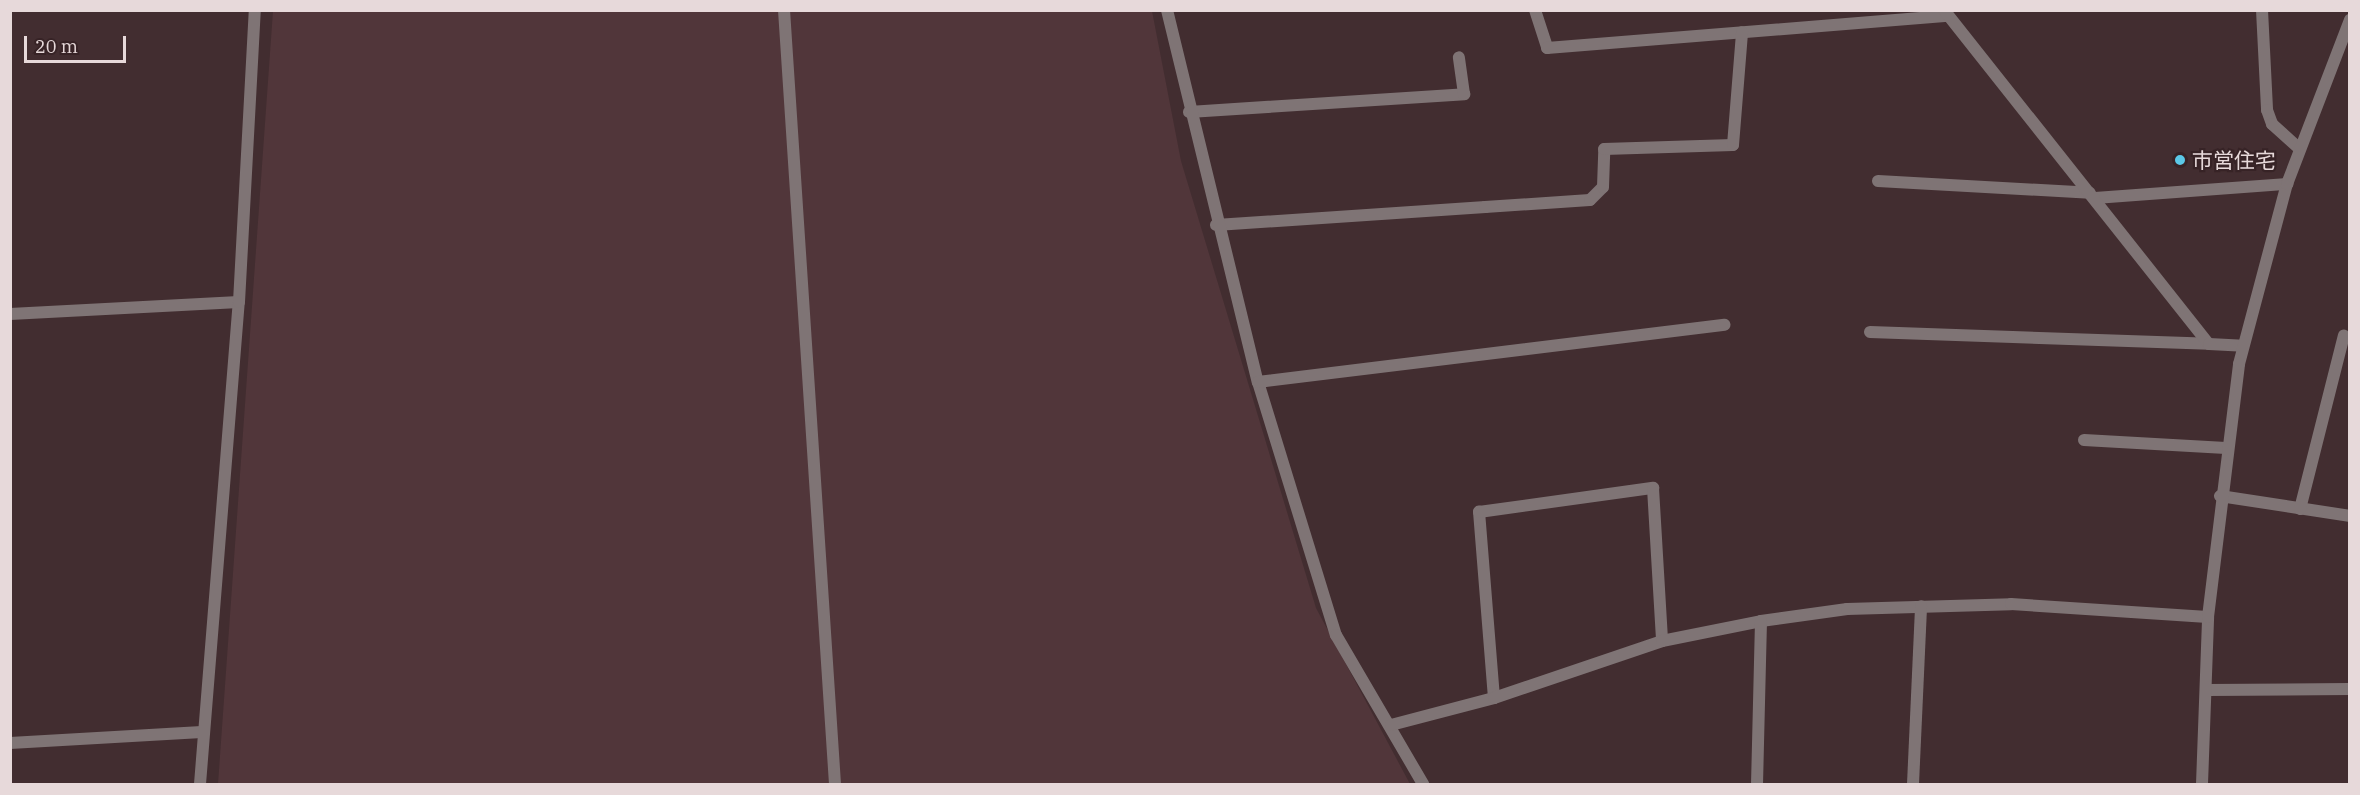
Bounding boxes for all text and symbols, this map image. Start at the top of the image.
scale bar [27,24,129,62]
text: 20 m [35,35,78,58]
place label: 市営住宅 [2192,147,2276,173]
marker: 市営住宅 [2173,153,2187,167]

